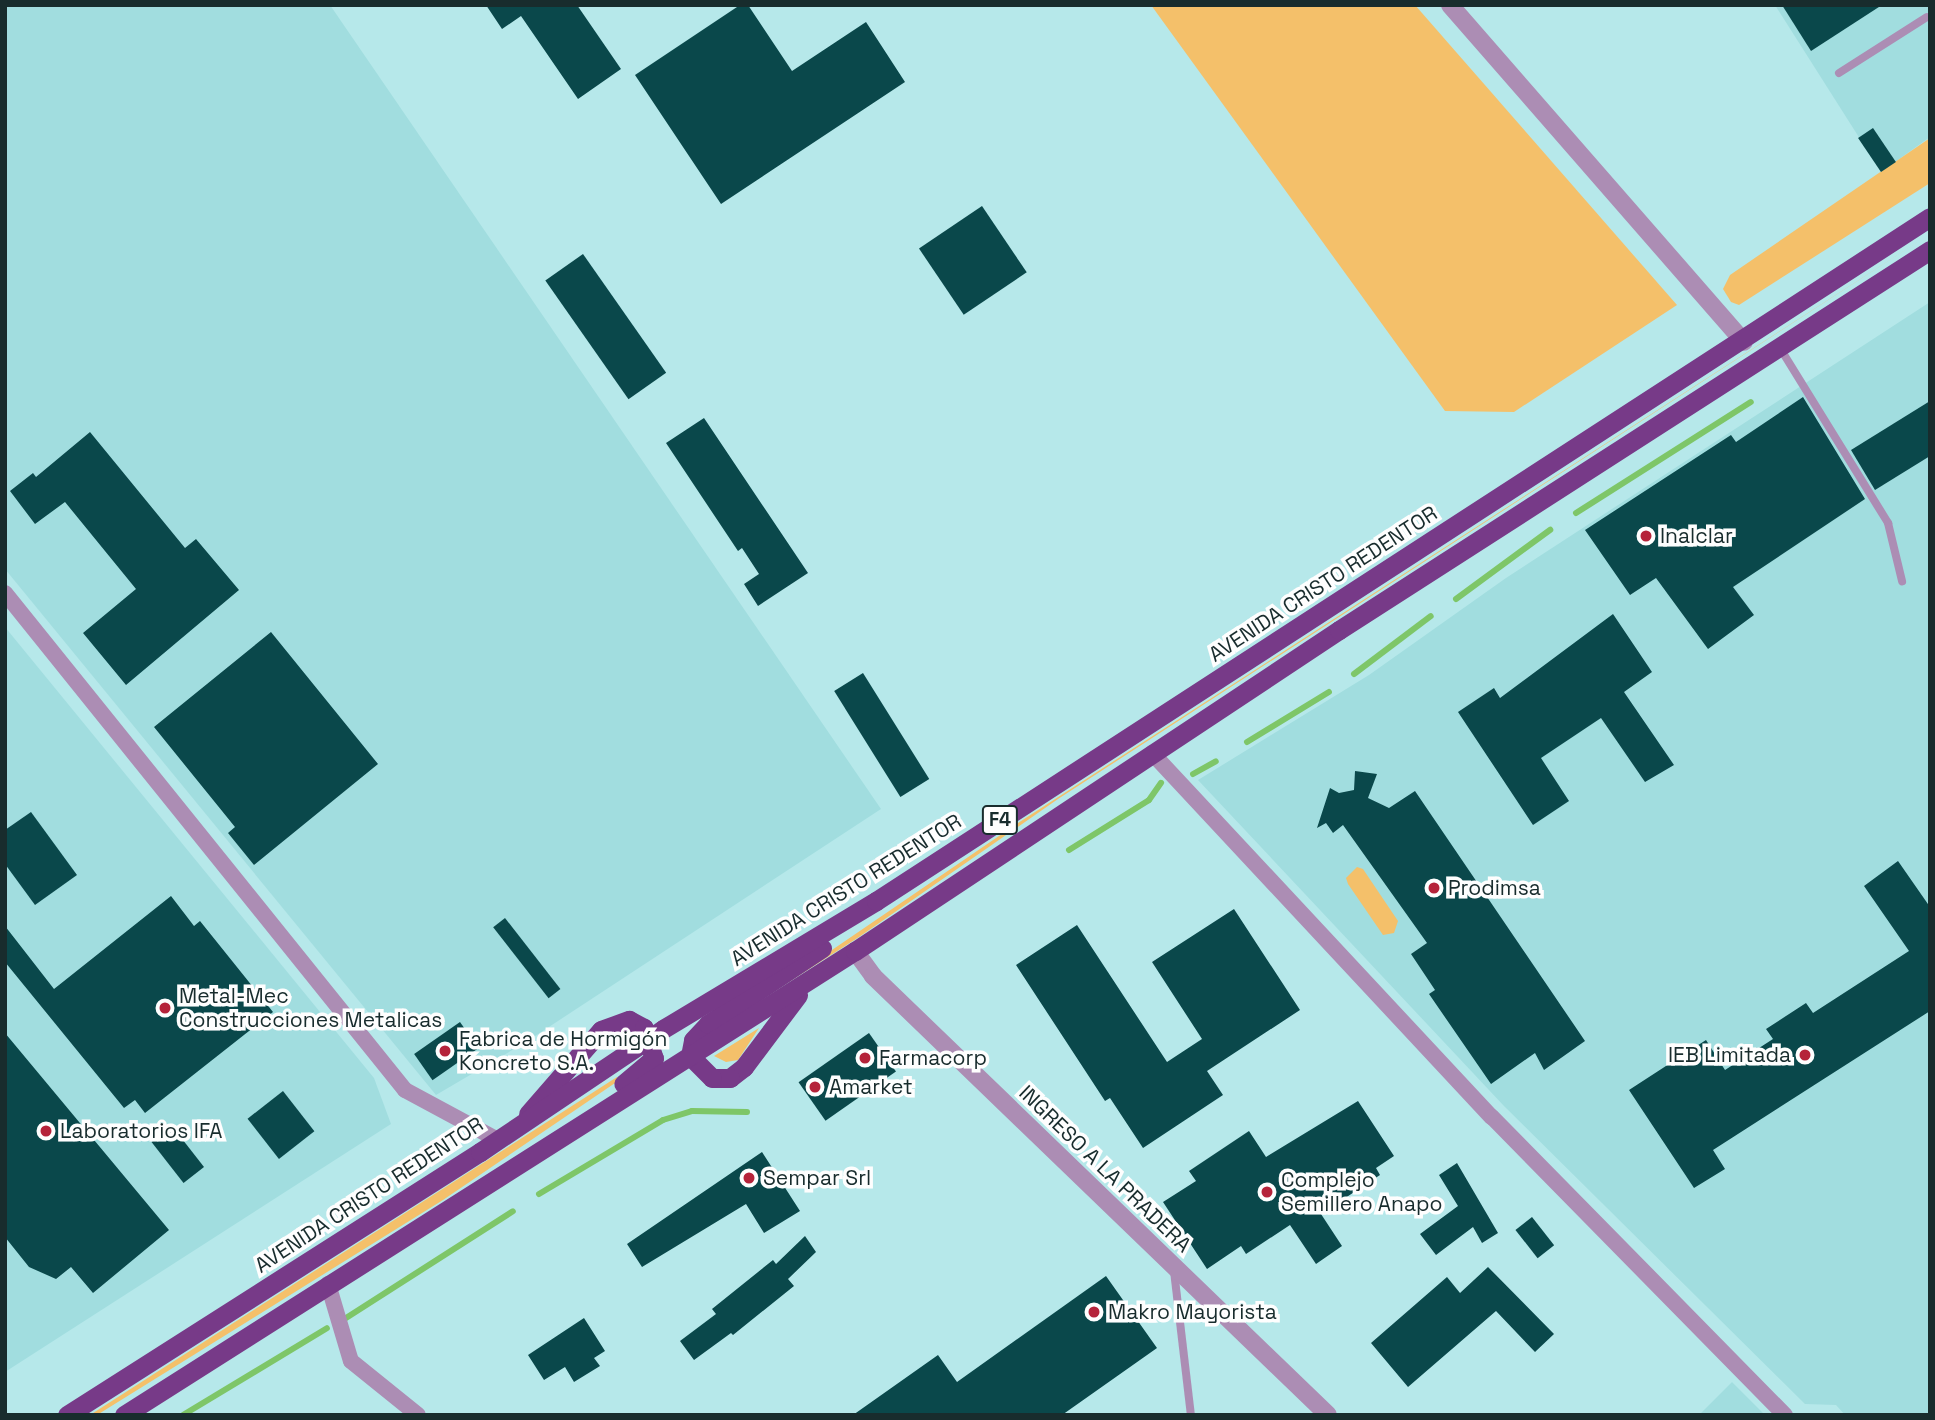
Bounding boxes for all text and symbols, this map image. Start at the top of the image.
street label: AVENIDA CRISTO REDENTOR [1204,501,1442,667]
place label: Inalclar [1660,523,1733,549]
marker: Inalclar [1638,528,1654,544]
road number: F4 [981,804,1019,835]
street label: AVENIDA CRISTO REDENTOR [726,808,966,972]
place label: Prodimsa [1448,875,1541,901]
marker: Prodimsa [1426,880,1442,896]
place label: Metal-Mec Construcciones Metalicas [179,983,442,1033]
marker: Metal-Mec Construcciones Metalicas [157,1000,173,1016]
place label: Fabrica de Hormigón Koncreto S.A. [459,1026,667,1076]
place label: IEB Limitada [1668,1042,1791,1068]
marker: Fabrica de Hormigón Koncreto S.A. [437,1043,453,1059]
place label: Farmacorp [879,1045,987,1071]
marker: IEB Limitada [1797,1047,1813,1063]
marker: Farmacorp [857,1050,873,1066]
place label: Amarket [829,1074,913,1100]
marker: Amarket [807,1079,823,1095]
street label: INGRESO A LA PRADERA [1013,1080,1197,1258]
street label: AVENIDA CRISTO REDENTOR [250,1112,488,1278]
place label: Laboratorios IFA [60,1118,223,1144]
marker: Laboratorios IFA [38,1123,54,1139]
place label: Sempar Srl [763,1165,871,1191]
place label: Complejo Semillero Anapo [1281,1167,1443,1217]
marker: Sempar Srl [741,1170,757,1186]
marker: Complejo Semillero Anapo [1259,1184,1275,1200]
place label: Makro Mayorista [1108,1299,1277,1325]
marker: Makro Mayorista [1086,1304,1102,1320]

